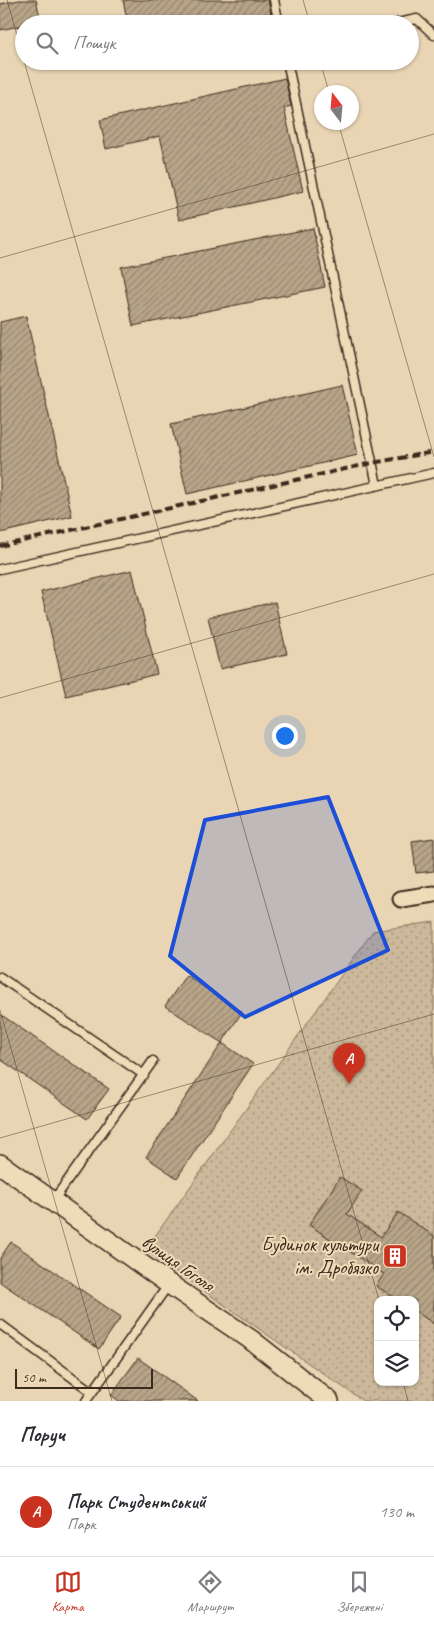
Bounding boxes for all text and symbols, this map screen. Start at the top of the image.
search box [15,15,419,70]
icon: search [33,29,61,57]
text: Пошук [73,31,115,55]
north arrow [314,85,359,130]
your location [272,723,298,749]
pin: A [333,1043,365,1084]
street label: вулиця Гоголя [137,1229,221,1298]
place label: Будинок культури ім. Дробязко [261,1232,380,1280]
building icon: Будинок культури ім. Дробязко [382,1243,408,1269]
map controls [374,1296,419,1386]
button: locate [374,1296,419,1341]
button: layers [374,1341,419,1386]
scale bar [15,1366,152,1389]
text: 50 m [22,1369,46,1386]
text: Поруч [20,1421,65,1447]
text: Парк Студентський [67,1490,206,1514]
text: A [32,1502,40,1522]
text: 130 m [380,1502,414,1522]
text: Парк [67,1514,96,1534]
tab: Карта [52,1568,84,1615]
tab: Маршрут [187,1568,233,1615]
tab: Збережені [337,1568,382,1615]

